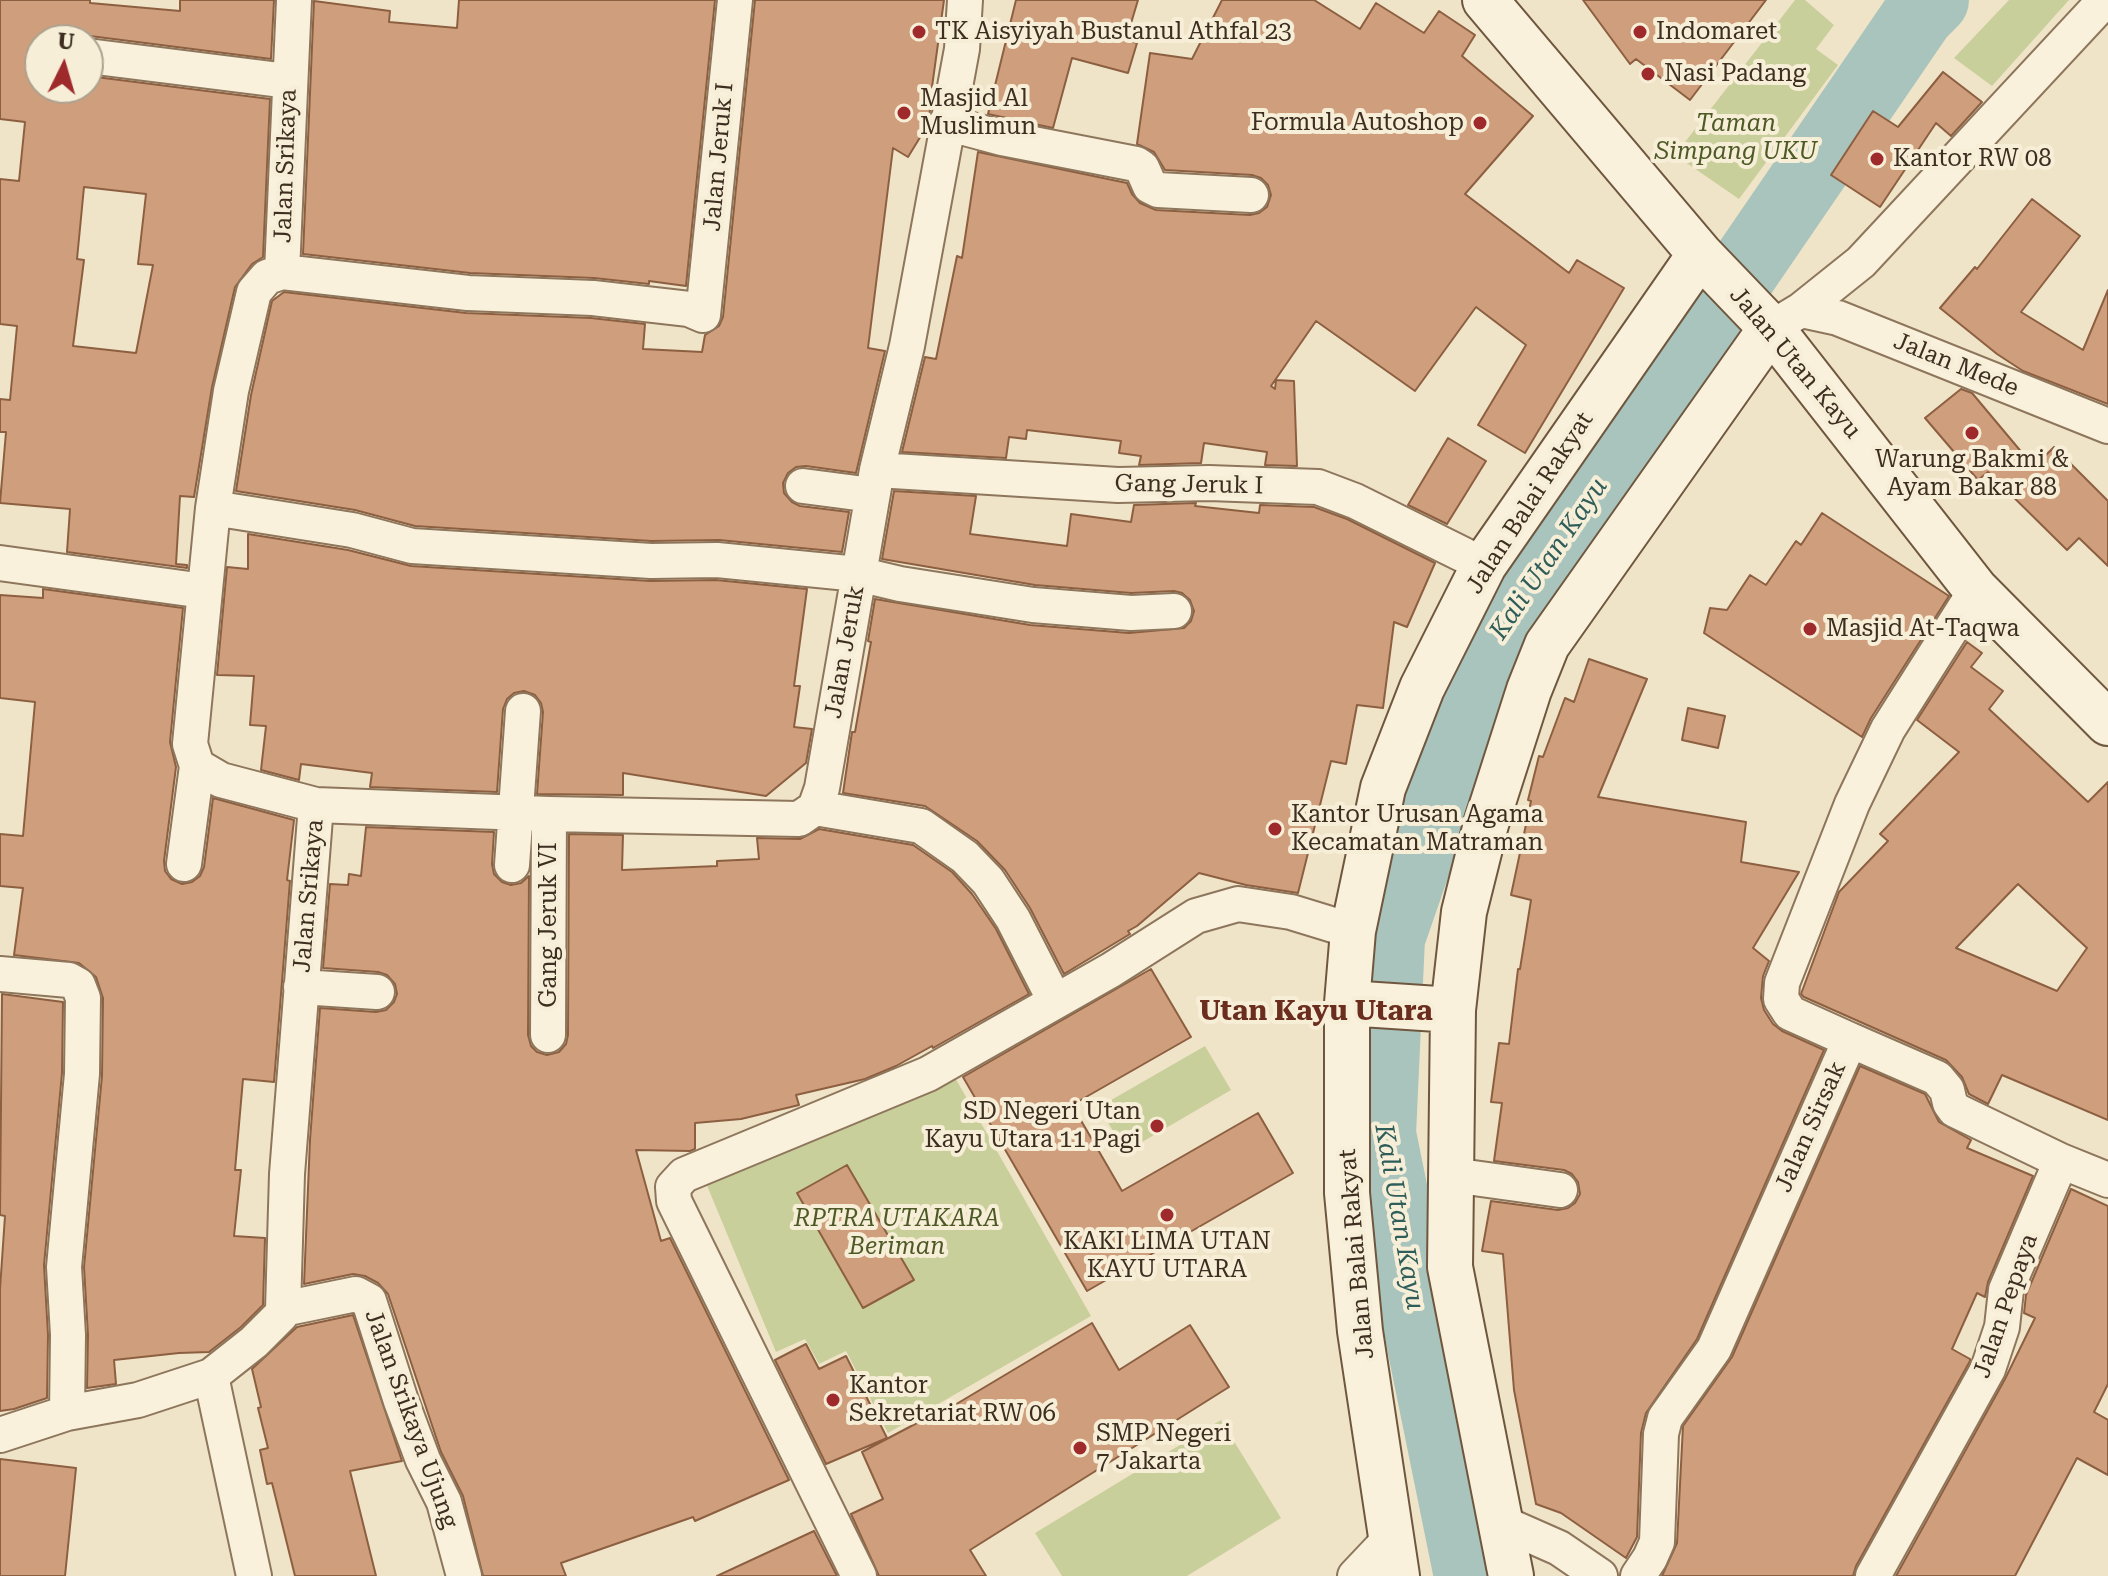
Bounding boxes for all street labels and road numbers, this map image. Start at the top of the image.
street label: Jalan Jeruk I [698,81,740,233]
street label: Jalan Srikaya [269,89,303,243]
street label: Jalan Utan Kayu [1723,281,1867,445]
street label: Jalan Mede [1889,327,2023,403]
street label: Jalan Balai Rakyat [1460,407,1600,599]
street label: Gang Jeruk I [1114,469,1264,501]
street label: Jalan Jeruk [819,583,871,721]
street label: Jalan Srikaya [288,818,330,974]
street label: Gang Jeruk VI [535,842,563,1008]
street label: Jalan Sirsak [1769,1057,1853,1197]
street label: Jalan Balai Rakyat [1333,1148,1381,1360]
street label: Jalan Pepaya [1968,1230,2044,1382]
street label: Jalan Srikaya Ujung [358,1306,464,1532]

